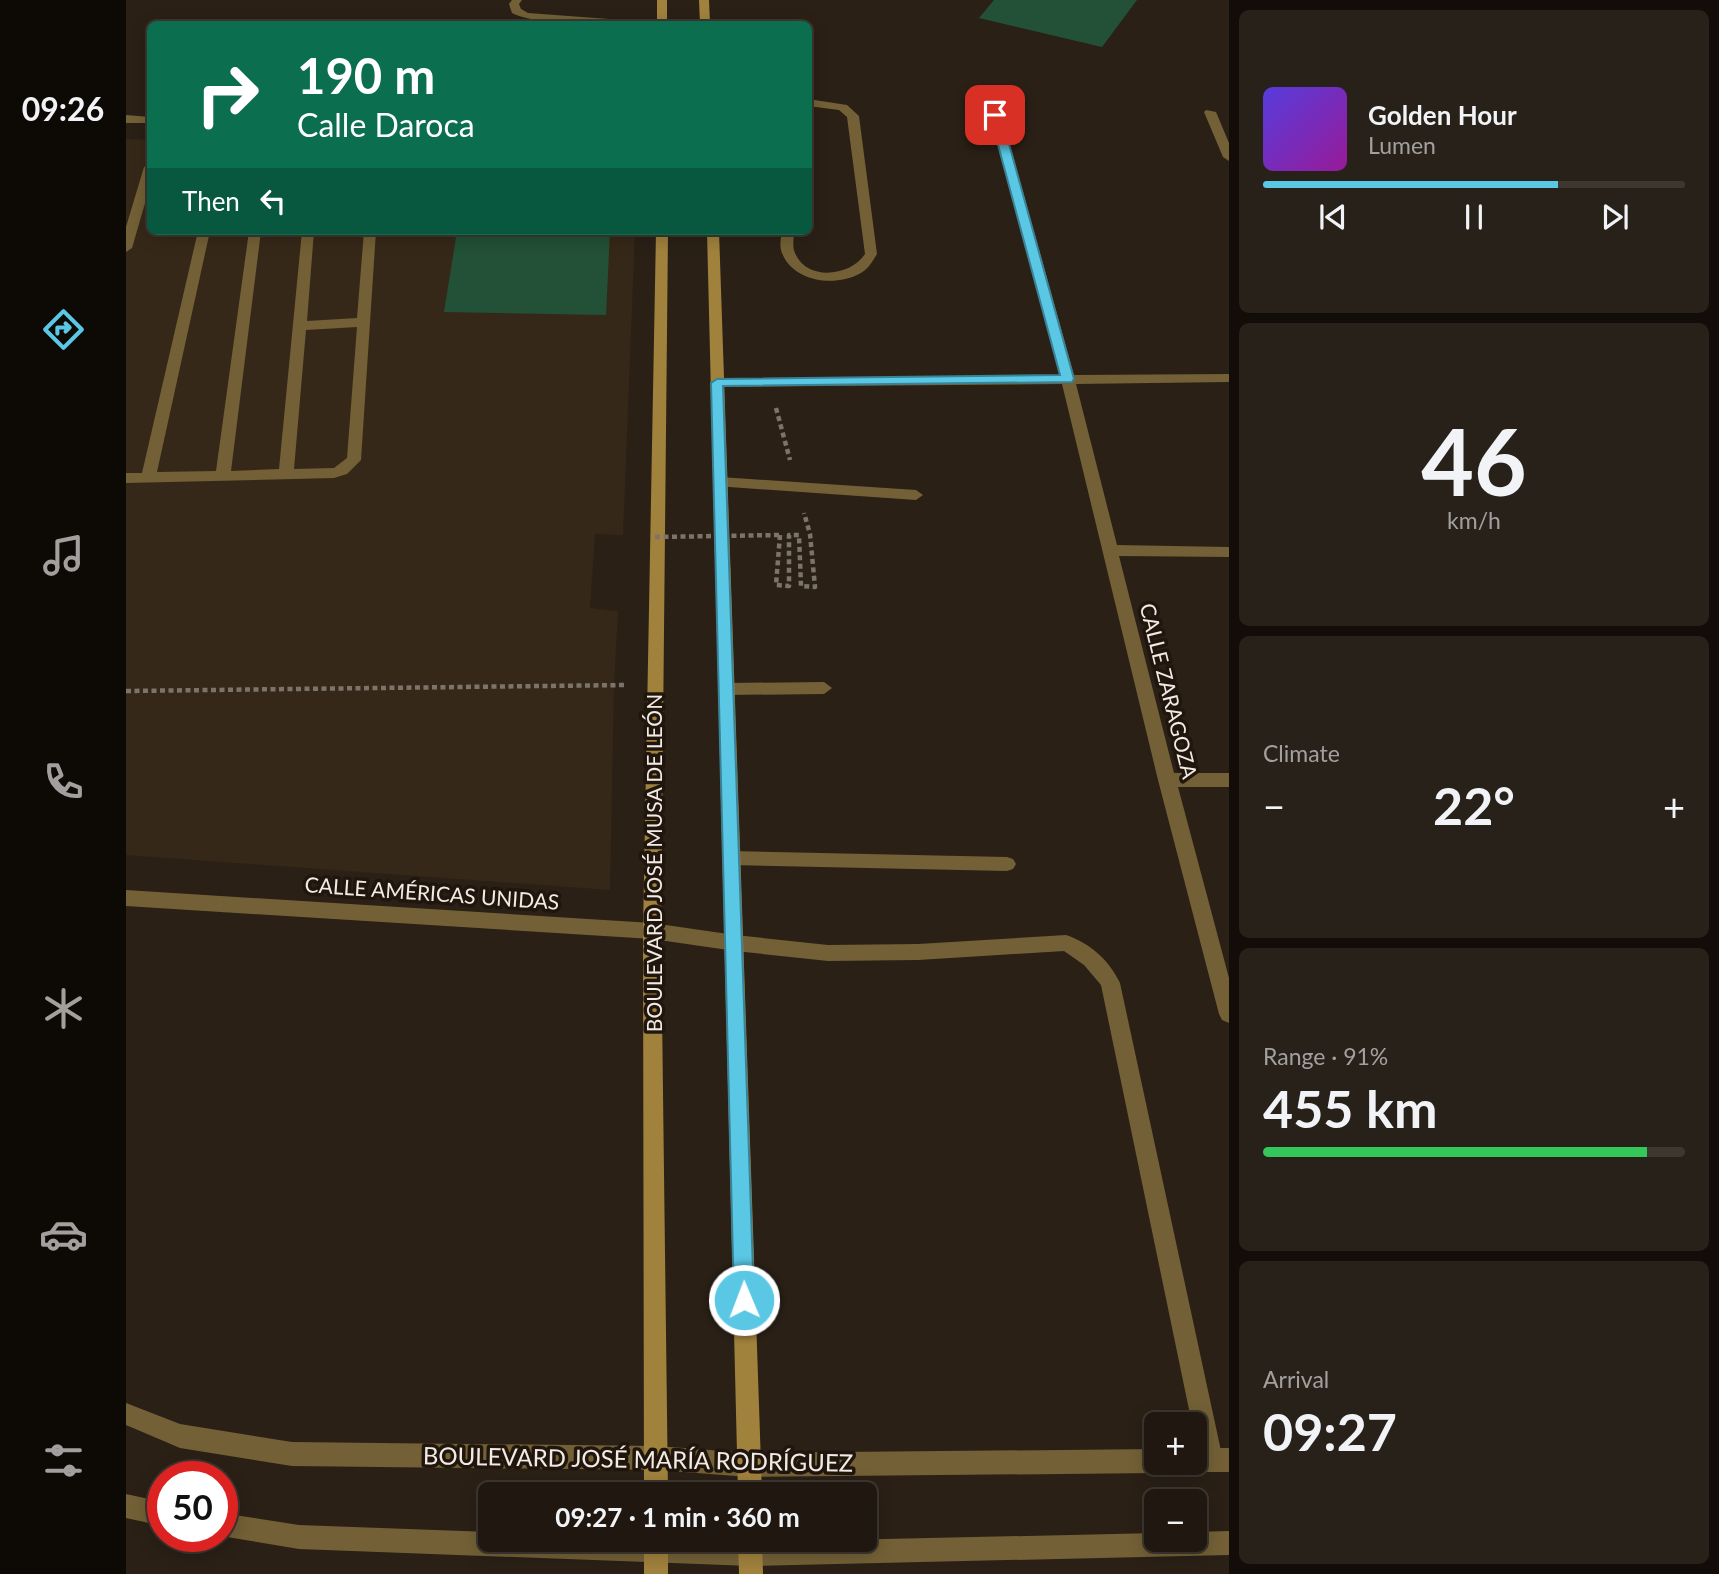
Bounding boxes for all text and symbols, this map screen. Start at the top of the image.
text: 190 m [297,46,435,104]
icon: right [182,49,273,140]
pin [965,85,1025,145]
text: 09:26 [22,89,104,128]
icon: arrive [976,96,1014,134]
text: Golden Hour [1368,99,1517,131]
text: Calle Daroca [297,105,475,144]
text: Lumen [1368,131,1436,159]
icon: left [254,182,292,220]
text: Then [182,185,240,217]
icon: previous [1314,198,1352,236]
icon: pause [1455,198,1493,236]
icon: next [1596,198,1634,236]
icon: directions [39,305,88,354]
text: 46 [1421,406,1527,515]
text: km/h [1447,506,1501,534]
icon: music [39,531,88,580]
street label: CALLE ZARAGOZA [1136,600,1204,782]
street label: BOULEVARD JOSÉ MUSA DE LEÓN [641,694,666,1032]
text: Climate [1263,739,1340,767]
icon: phone [39,757,88,806]
text: 22° [1433,774,1515,836]
text: − [1263,783,1285,829]
text: + [1663,783,1685,829]
street label: CALLE AMÉRICAS UNIDAS [304,871,560,914]
icon: climate [39,984,88,1033]
text: Range · 91% [1263,1042,1388,1070]
text: 455 km [1263,1077,1437,1139]
icon: car [39,1210,88,1259]
position arrow [707,1263,781,1337]
text: Arrival [1263,1365,1329,1393]
text: 09:27 [1263,1400,1397,1462]
map controls [1144,1412,1207,1552]
button: + [1144,1412,1207,1475]
icon: filters [39,1436,88,1485]
street label: BOULEVARD JOSÉ MARÍA RODRÍGUEZ [423,1440,853,1477]
speed limit sign: 50 [147,1461,238,1552]
button: − [1144,1489,1207,1552]
text: 09:27 · 1 min · 360 m [555,1501,800,1533]

